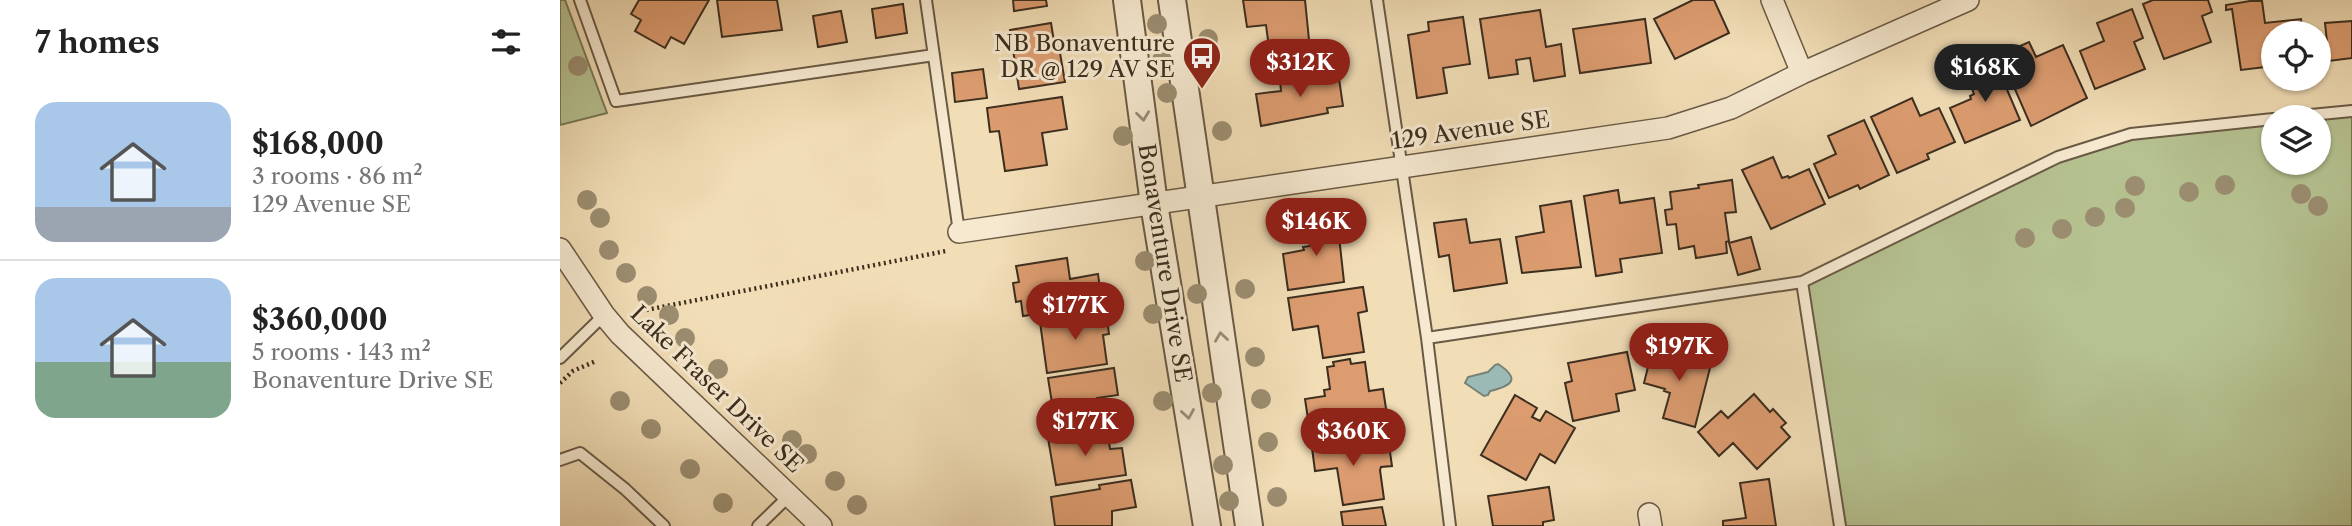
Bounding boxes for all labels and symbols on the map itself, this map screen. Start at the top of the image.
place label: NB Bonaventure DR @ 129 AV SE [994,29,1175,83]
bus stop icon: NB Bonaventure DR @ 129 AV SE [1181,35,1223,90]
pin: $312K [1251,40,1349,99]
pin: $168K [1936,44,2034,104]
street label: 129 Avenue SE [1390,105,1552,155]
one-way arrow [1135,110,1150,122]
street label: Bonaventure Drive SE [1132,142,1198,384]
pin: $146K [1267,198,1365,258]
pin: $177K [1026,282,1124,342]
street label: Lake Fraser Drive SE [625,299,809,479]
pin: $197K [1630,324,1728,383]
one-way arrow [1214,331,1229,343]
pin: $177K [1036,398,1134,458]
one-way arrow [1180,408,1195,420]
pin: $360K [1304,408,1402,468]

